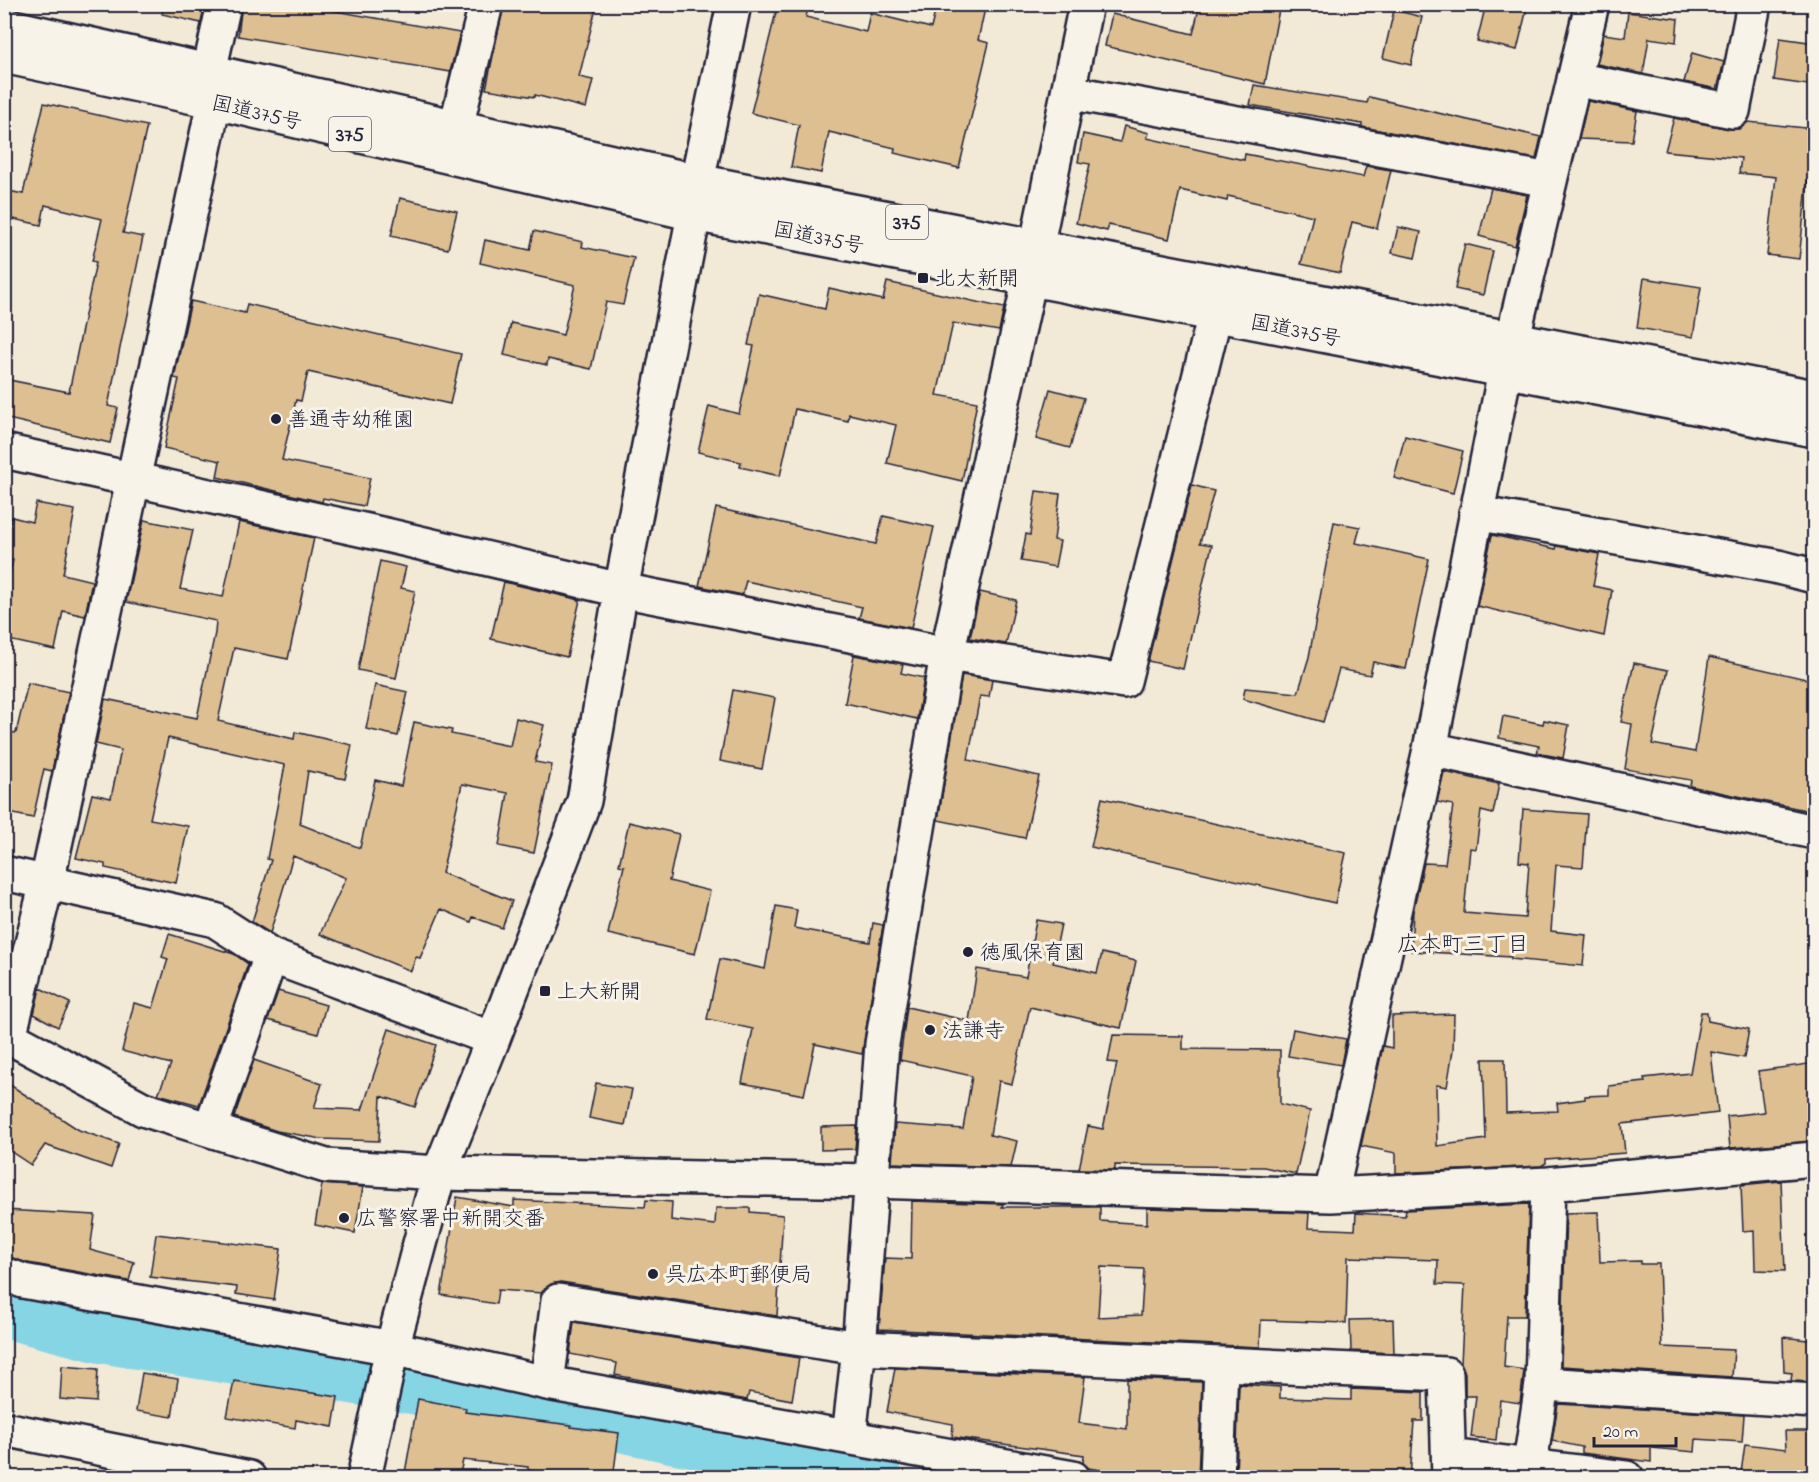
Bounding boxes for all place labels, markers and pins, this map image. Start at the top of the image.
place label: 北大新開 [935,265,1019,295]
marker: 北大新開 [916,271,930,285]
place label: 善通寺幼稚園 [288,406,414,436]
marker: 善通寺幼稚園 [269,412,283,426]
place label: 徳風保育園 [980,939,1085,969]
marker: 徳風保育園 [961,945,975,959]
place label: 上大新開 [557,978,641,1008]
marker: 上大新開 [538,984,552,998]
place label: 法謙寺 [942,1017,1005,1047]
marker: 法謙寺 [923,1023,937,1037]
place label: 広警察署中新開交番 [356,1205,545,1235]
marker: 広警察署中新開交番 [337,1211,351,1225]
place label: 呉広本町郵便局 [665,1261,812,1291]
marker: 呉広本町郵便局 [646,1267,660,1281]

